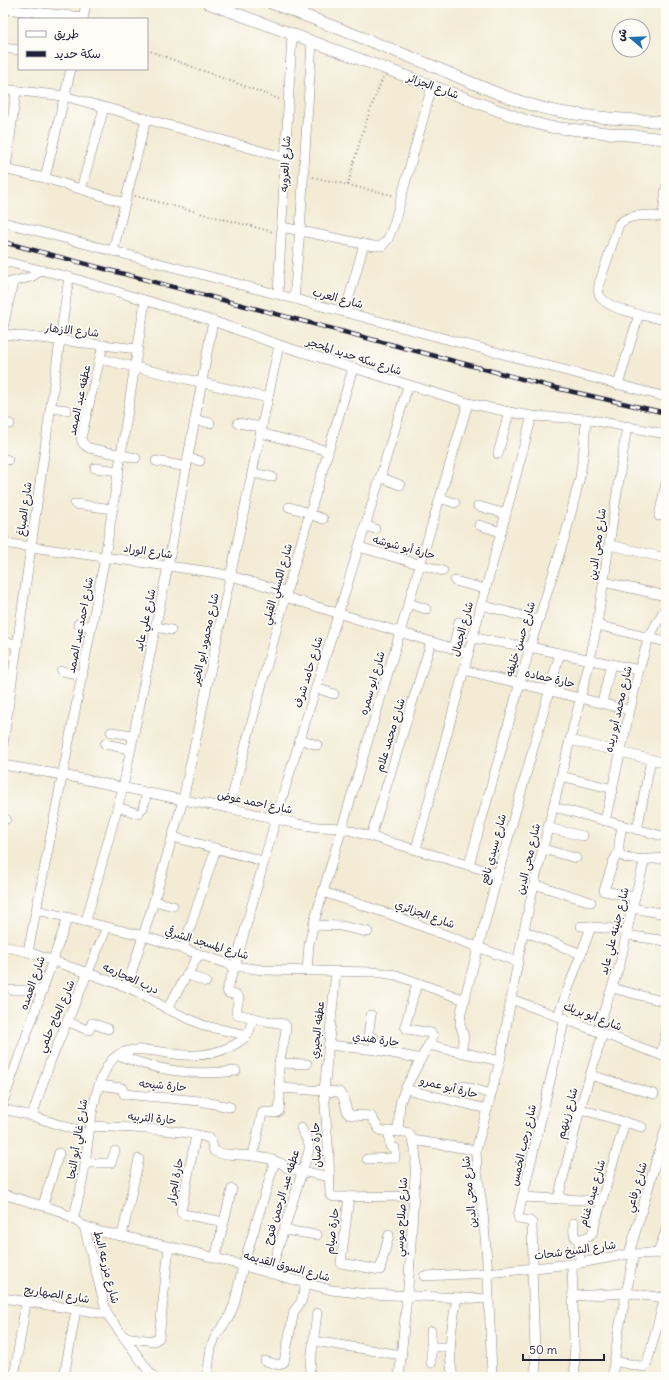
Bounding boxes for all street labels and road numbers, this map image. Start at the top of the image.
street label: شارع الجزائر [404,70,461,104]
street label: شارع العروبه [277,136,295,193]
street label: شارع العرب [311,285,365,313]
street label: شارع الازهار [43,320,100,342]
street label: شارع سكه حديد المحجر [303,334,404,380]
street label: عطفه عبد الصمد [65,363,94,437]
street label: شارع الصباغ [13,481,37,537]
street label: شارع محى الدين [585,507,611,581]
street label: حارة أبو شوشه [371,532,437,563]
street label: شارع الوراد [122,541,173,563]
street label: شارع الكسلي القبلي [259,542,299,627]
street label: شارع احمد عبد الصمد [64,576,98,675]
street label: شارع علي عابد [132,587,162,654]
street label: شارع محمود ابو الخير [188,592,224,688]
street label: شارع الجمال [448,600,478,659]
street label: شارع حسن خليفه [502,600,540,679]
street label: شارع حامد شرف [290,635,327,710]
street label: شارع ابو سمره [356,649,390,717]
street label: شارع محمد أبو ريده [601,664,637,754]
street label: حارة حماده [524,665,576,691]
street label: شارع محمد علام [372,697,410,774]
street label: شارع احمد عوض [216,787,294,819]
street label: شارع سيدي نافع [477,812,511,886]
street label: شارع محى الدين [513,822,545,896]
street label: شارع جنينه علي عابد [596,886,636,977]
street label: شارع الجزائري [393,897,457,933]
street label: شارع المسجد الشرقي [163,924,251,964]
street label: شارع العمده [16,954,50,1012]
street label: درب العجارمه [100,959,161,997]
street label: شارع الحاج حلمي [34,978,81,1056]
street label: شارع أبو بريك [561,998,624,1035]
street label: عطفه البحيري [307,1000,329,1060]
street label: حارة هندي [351,1029,400,1051]
street label: حارة أبو عمرو [417,1073,480,1102]
street label: حارة شيحه [139,1076,187,1094]
street label: شارع زينهم [553,1086,582,1141]
street label: شارع غالي أبو النجا [64,1098,94,1181]
street label: شارع رجب الخمس [507,1103,541,1188]
street label: حارة التربيه [127,1109,177,1128]
street label: حارة صبان [308,1122,325,1168]
street label: عطفه عبد الرحمن فتوح [260,1148,303,1246]
street label: شارع محى الدين [458,1155,482,1229]
street label: حارة الجزار [163,1156,186,1207]
street label: شارع عبده غنام [576,1158,610,1229]
street label: شارع رفاعي [622,1160,654,1215]
street label: شارع صلاح موسي [392,1177,414,1257]
street label: حارة صيام [322,1207,344,1255]
street label: شارع مزرعه البط [89,1229,123,1305]
street label: شارع الشيخ شحات [533,1237,617,1265]
street label: شارع السوق القديمه [242,1248,332,1286]
street label: شارع الصهاريج [23,1282,91,1308]

